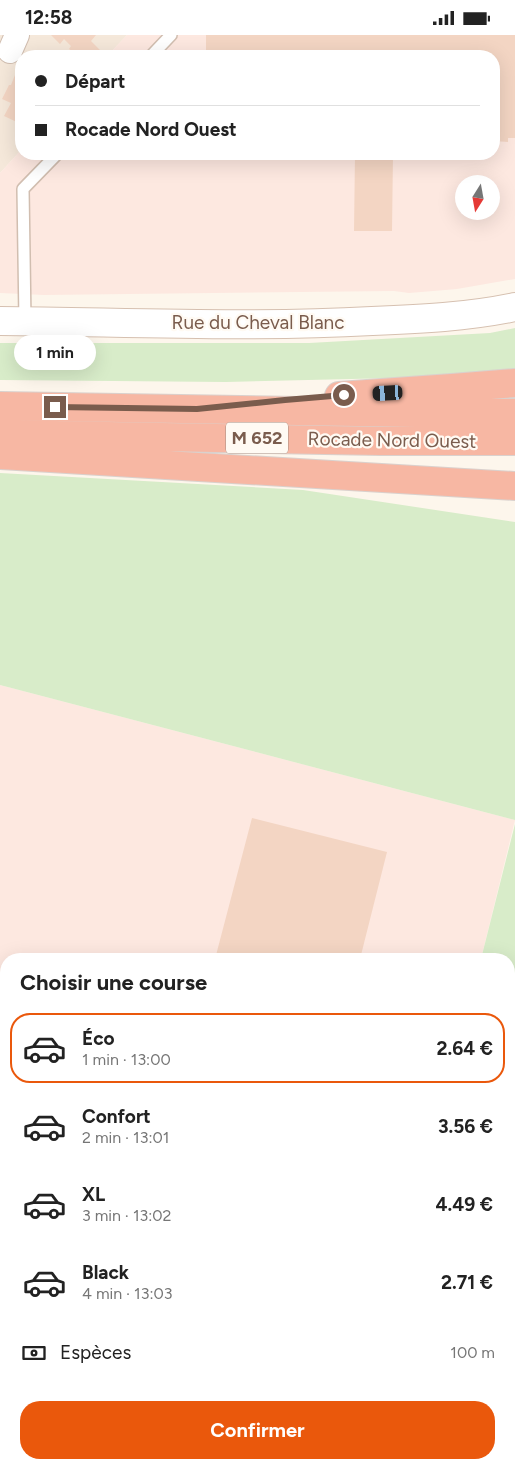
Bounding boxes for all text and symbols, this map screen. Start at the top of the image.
text: 12:58 [25,6,72,29]
text: Départ [65,70,125,93]
text: Rocade Nord Ouest [65,118,237,141]
north arrow [455,175,500,220]
map controls [455,175,500,220]
street label: Rue du Cheval Blanc [172,311,345,334]
callout: 1 min [14,335,96,369]
text: 1 min [36,343,74,362]
route start [333,384,355,406]
car [372,385,403,401]
route end [44,396,66,418]
road number: M 652 [226,423,288,453]
street label: Rocade Nord Ouest [307,427,477,453]
text: Choisir une course [20,969,207,996]
icon: car [22,1026,67,1071]
text: Éco [82,1027,115,1050]
text: 2.64 € [437,1037,493,1060]
text: 1 min · 13:00 [82,1050,171,1069]
icon: car [22,1104,67,1149]
text: Confort [82,1105,151,1128]
text: 3.56 € [438,1115,493,1138]
text: 2 min · 13:01 [82,1128,169,1147]
icon: car [22,1182,67,1227]
text: XL [82,1183,105,1206]
text: 4.49 € [435,1193,493,1216]
text: 3 min · 13:02 [82,1206,171,1225]
icon: car [22,1260,67,1305]
text: Black [82,1261,129,1284]
text: 2.71 € [441,1271,493,1294]
text: 4 min · 13:03 [82,1284,172,1303]
icon: cash [20,1339,48,1367]
text: Espèces [60,1341,131,1364]
text: 100 m [450,1343,495,1362]
button: Confirmer [20,1401,495,1459]

